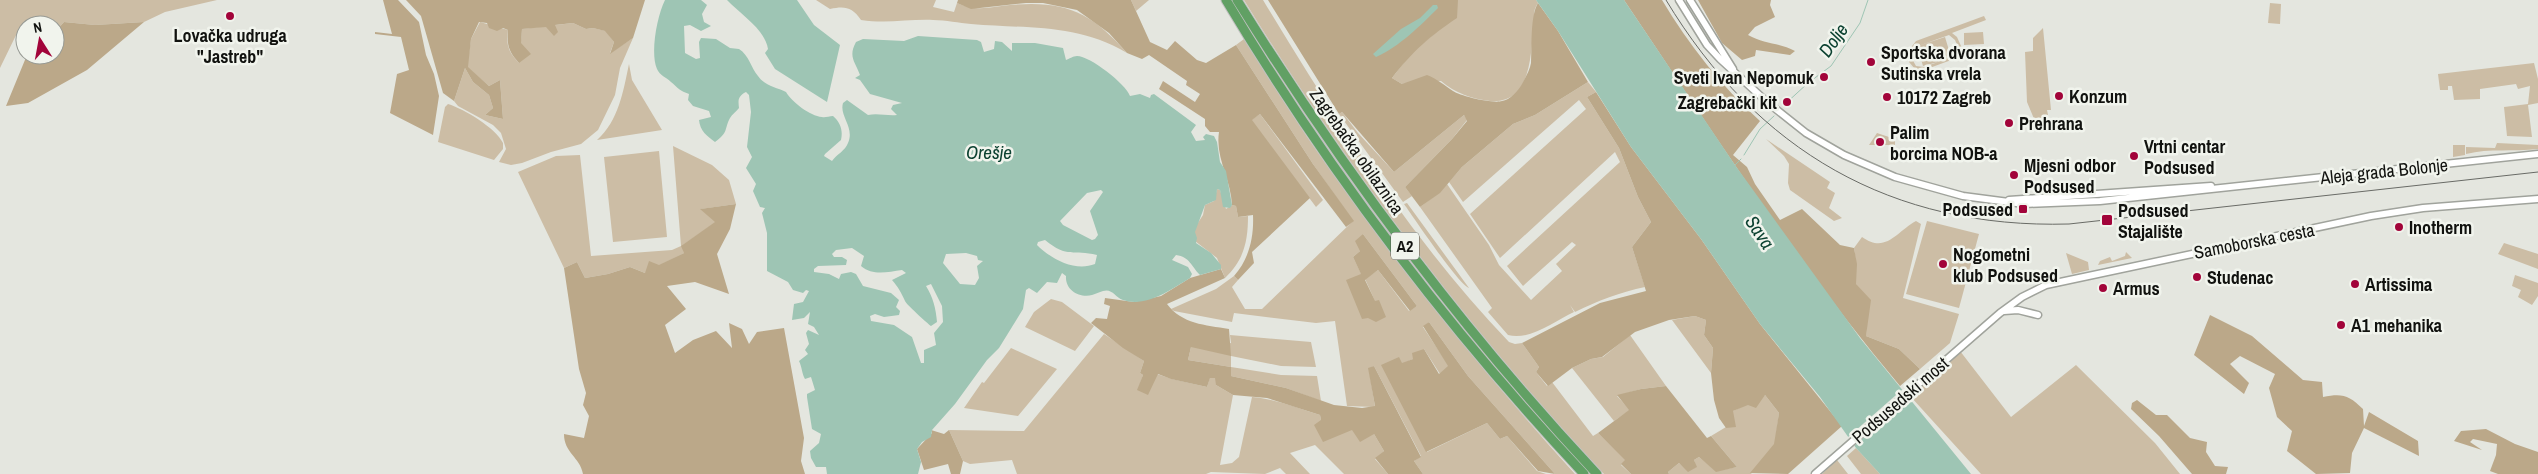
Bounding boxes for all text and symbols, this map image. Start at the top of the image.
marker: Lovačka udruga "Jastreb" [224,10,236,22]
north arrow [15,15,65,65]
text: N [32,18,43,37]
water label: Dolje [1812,18,1854,62]
place label: Lovačka udruga "Jastreb" [173,23,287,69]
place label: Sportska dvorana Sutinska vrela [1881,40,2006,86]
marker: Sportska dvorana Sutinska vrela [1865,56,1877,68]
place label: Sveti Ivan Nepomuk [1674,65,1815,90]
marker: Sveti Ivan Nepomuk [1818,71,1830,83]
street label: Zagrebačka obilaznica [1304,83,1410,219]
place label: Konzum [2069,84,2127,109]
place label: 10172 Zagreb [1897,85,1991,110]
place label: Zagrebački kit [1678,90,1777,115]
marker: Konzum [2053,90,2065,102]
marker: 10172 Zagreb [1881,91,1893,103]
marker: Zagrebački kit [1781,96,1793,108]
place label: Prehrana [2019,111,2084,136]
marker: Prehrana [2003,117,2015,129]
place label: Palim borcima NOB-a [1890,120,1998,166]
place label: Vrtni centar Podsused [2144,134,2225,180]
marker: Palim borcima NOB-a [1874,136,1886,148]
water label: Orešje [966,139,1012,165]
marker: Vrtni centar Podsused [2128,150,2140,162]
street label: Aleja grada Bolonje [2318,152,2449,190]
place label: Mjesni odbor Podsused [2024,153,2116,199]
marker: Mjesni odbor Podsused [2008,169,2020,181]
place label: Podsused [1942,197,2013,222]
place label: Podsused Stajalište [2118,198,2189,244]
marker: Podsused [2017,203,2029,215]
water label: Sava [1739,210,1781,254]
marker: Podsused Stajalište [2100,213,2114,227]
place label: Inotherm [2409,215,2472,240]
street label: Samoborska cesta [2192,217,2316,265]
marker: Inotherm [2393,221,2405,233]
road number: A2 [1391,232,1419,260]
place label: Nogometni klub Podsused [1953,242,2058,288]
marker: Nogometni klub Podsused [1937,258,1949,270]
place label: Studenac [2207,265,2273,290]
marker: Studenac [2191,271,2203,283]
place label: Artissima [2365,272,2433,297]
place label: Armus [2113,276,2160,301]
marker: Artissima [2349,278,2361,290]
marker: Armus [2097,282,2109,294]
place label: A1 mehanika [2351,313,2443,338]
marker: A1 mehanika [2335,319,2347,331]
street label: Podsusedski most [1846,351,1954,449]

